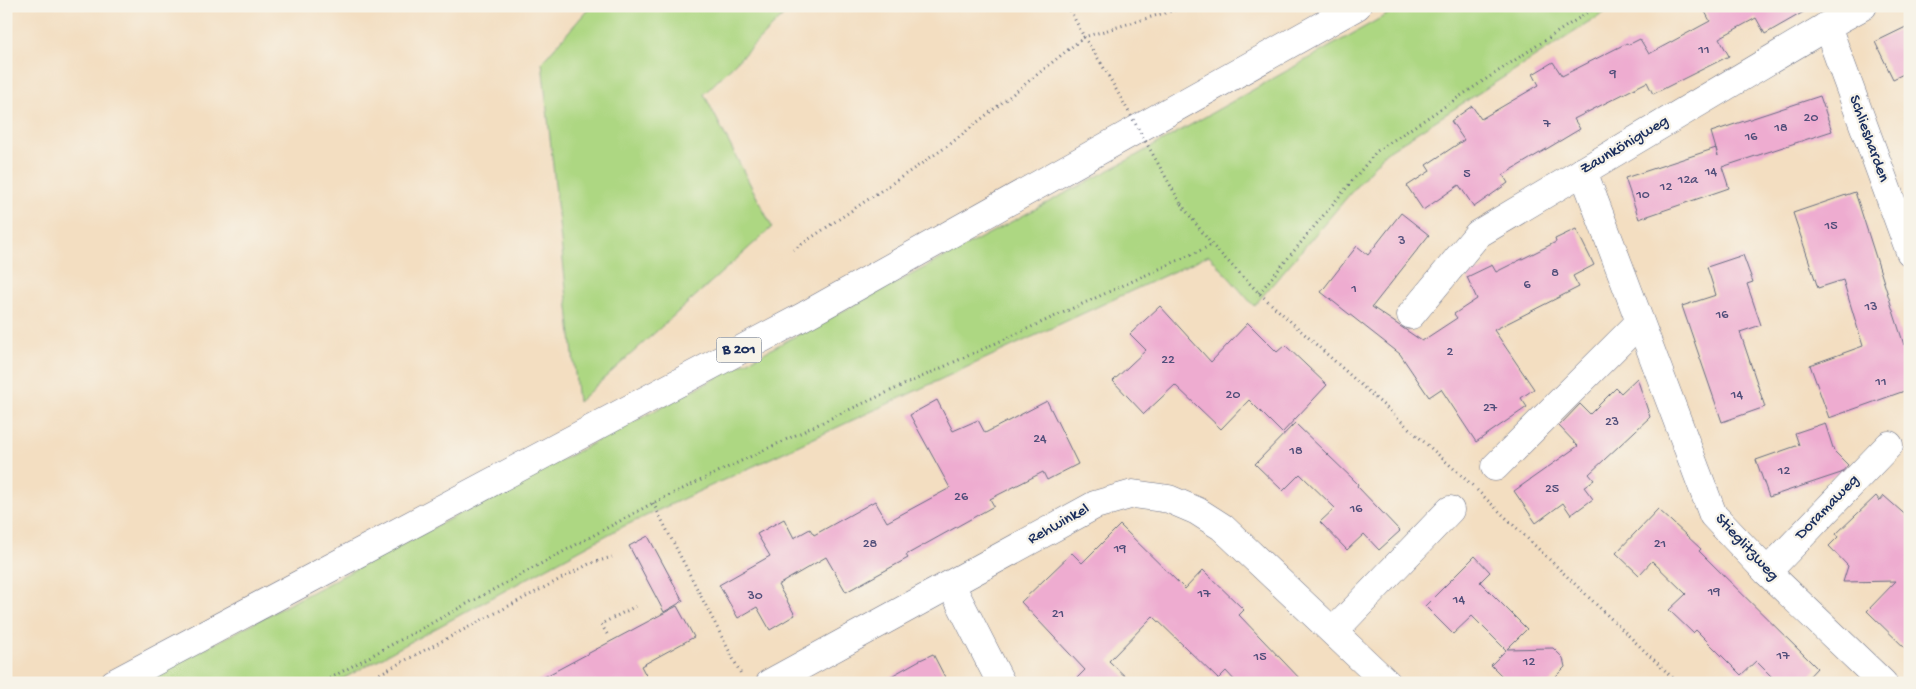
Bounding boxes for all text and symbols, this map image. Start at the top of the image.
house number: 11 [1697,42,1710,59]
house number: 9 [1608,66,1617,83]
street label: Schliesharden [1844,93,1893,185]
house number: 20 [1804,110,1818,127]
street label: Zaunkönigweg [1577,112,1673,180]
house number: 7 [1542,116,1551,133]
house number: 18 [1773,120,1788,137]
house number: 16 [1744,129,1758,146]
house number: 14 [1704,164,1718,181]
house number: 5 [1463,166,1471,183]
house number: 12a [1677,172,1699,189]
house number: 12 [1659,179,1672,196]
house number: 10 [1635,187,1650,204]
house number: 15 [1823,218,1838,235]
house number: 3 [1397,233,1406,250]
house number: 8 [1551,265,1559,282]
house number: 6 [1523,277,1531,294]
house number: 1 [1350,281,1357,298]
house number: 13 [1864,299,1877,316]
house number: 16 [1715,307,1729,324]
road number: B 201 [716,338,762,362]
house number: 2 [1447,344,1454,361]
house number: 22 [1161,352,1175,369]
house number: 11 [1874,374,1887,391]
house number: 20 [1226,387,1240,404]
house number: 14 [1730,387,1744,404]
house number: 27 [1483,400,1498,417]
house number: 23 [1605,414,1619,431]
house number: 24 [1033,431,1047,448]
house number: 18 [1288,443,1303,460]
house number: 12 [1777,463,1790,480]
street label: Doramaweg [1792,471,1864,545]
house number: 25 [1545,481,1559,498]
house number: 26 [954,489,969,506]
street label: Rehwinkel [1025,500,1093,550]
house number: 16 [1349,501,1363,518]
street label: Stieglitzweg [1710,510,1782,586]
house number: 28 [863,536,878,553]
house number: 21 [1654,536,1666,553]
house number: 19 [1113,541,1126,558]
house number: 19 [1707,584,1720,601]
house number: 17 [1197,586,1211,603]
house number: 30 [746,588,763,605]
house number: 14 [1452,592,1466,609]
house number: 21 [1052,606,1064,623]
house number: 17 [1776,648,1790,665]
house number: 15 [1252,649,1267,666]
house number: 12 [1522,654,1535,671]

